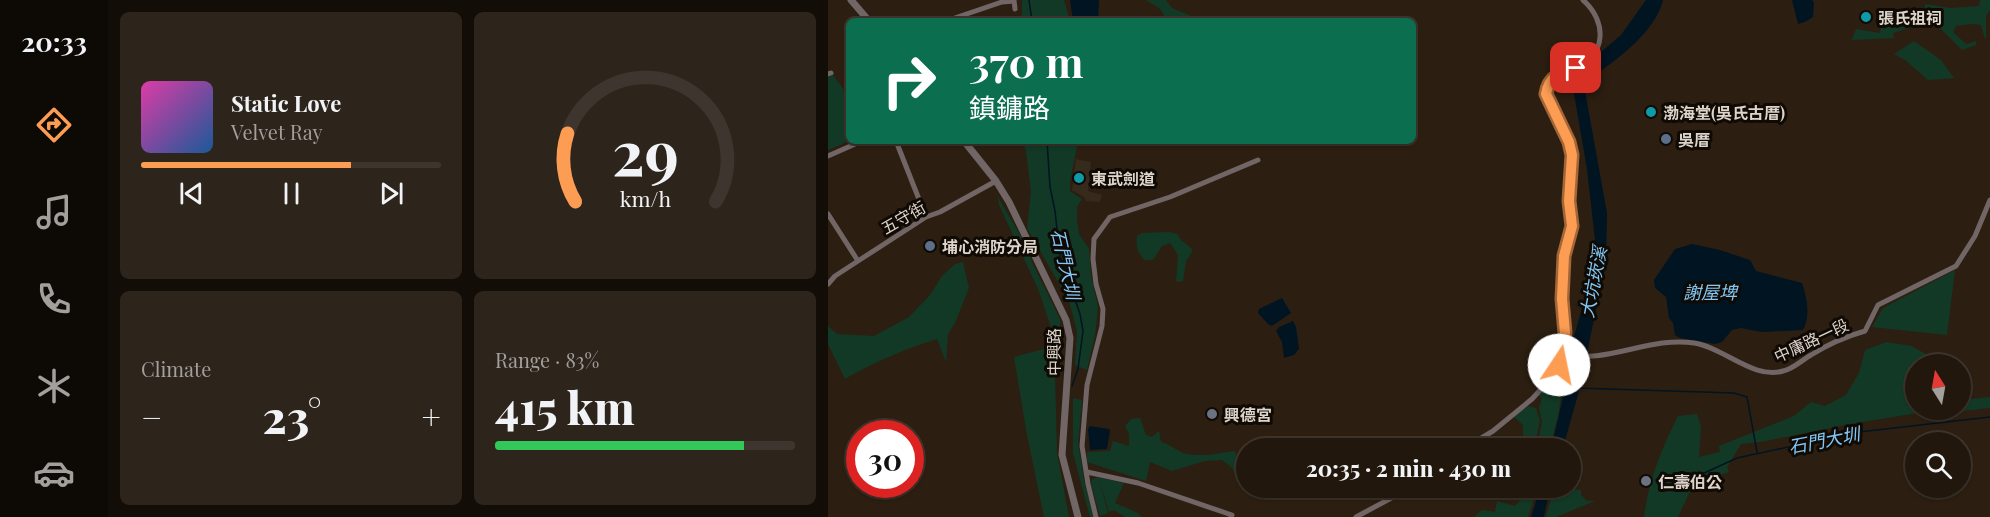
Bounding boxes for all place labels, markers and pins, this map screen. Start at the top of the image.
place label: 張氏祖祠 [1878,7,1942,28]
marker: 張氏祖祠 [1859,10,1873,24]
pin [1550,42,1601,93]
place label: 渤海堂(吳氏古厝) [1663,102,1785,123]
marker: 渤海堂(吳氏古厝) [1644,105,1658,119]
place label: 吳厝 [1678,129,1710,150]
marker: 吳厝 [1659,132,1673,146]
place label: 東武劍道 [1091,168,1155,189]
marker: 東武劍道 [1072,171,1086,185]
place label: 埔心消防分局 [942,236,1038,257]
marker: 埔心消防分局 [923,239,937,253]
place label: 興德宮 [1224,404,1272,425]
marker: 興德宮 [1205,407,1219,421]
place label: 仁壽伯公 [1658,471,1722,492]
marker: 仁壽伯公 [1639,474,1653,488]

